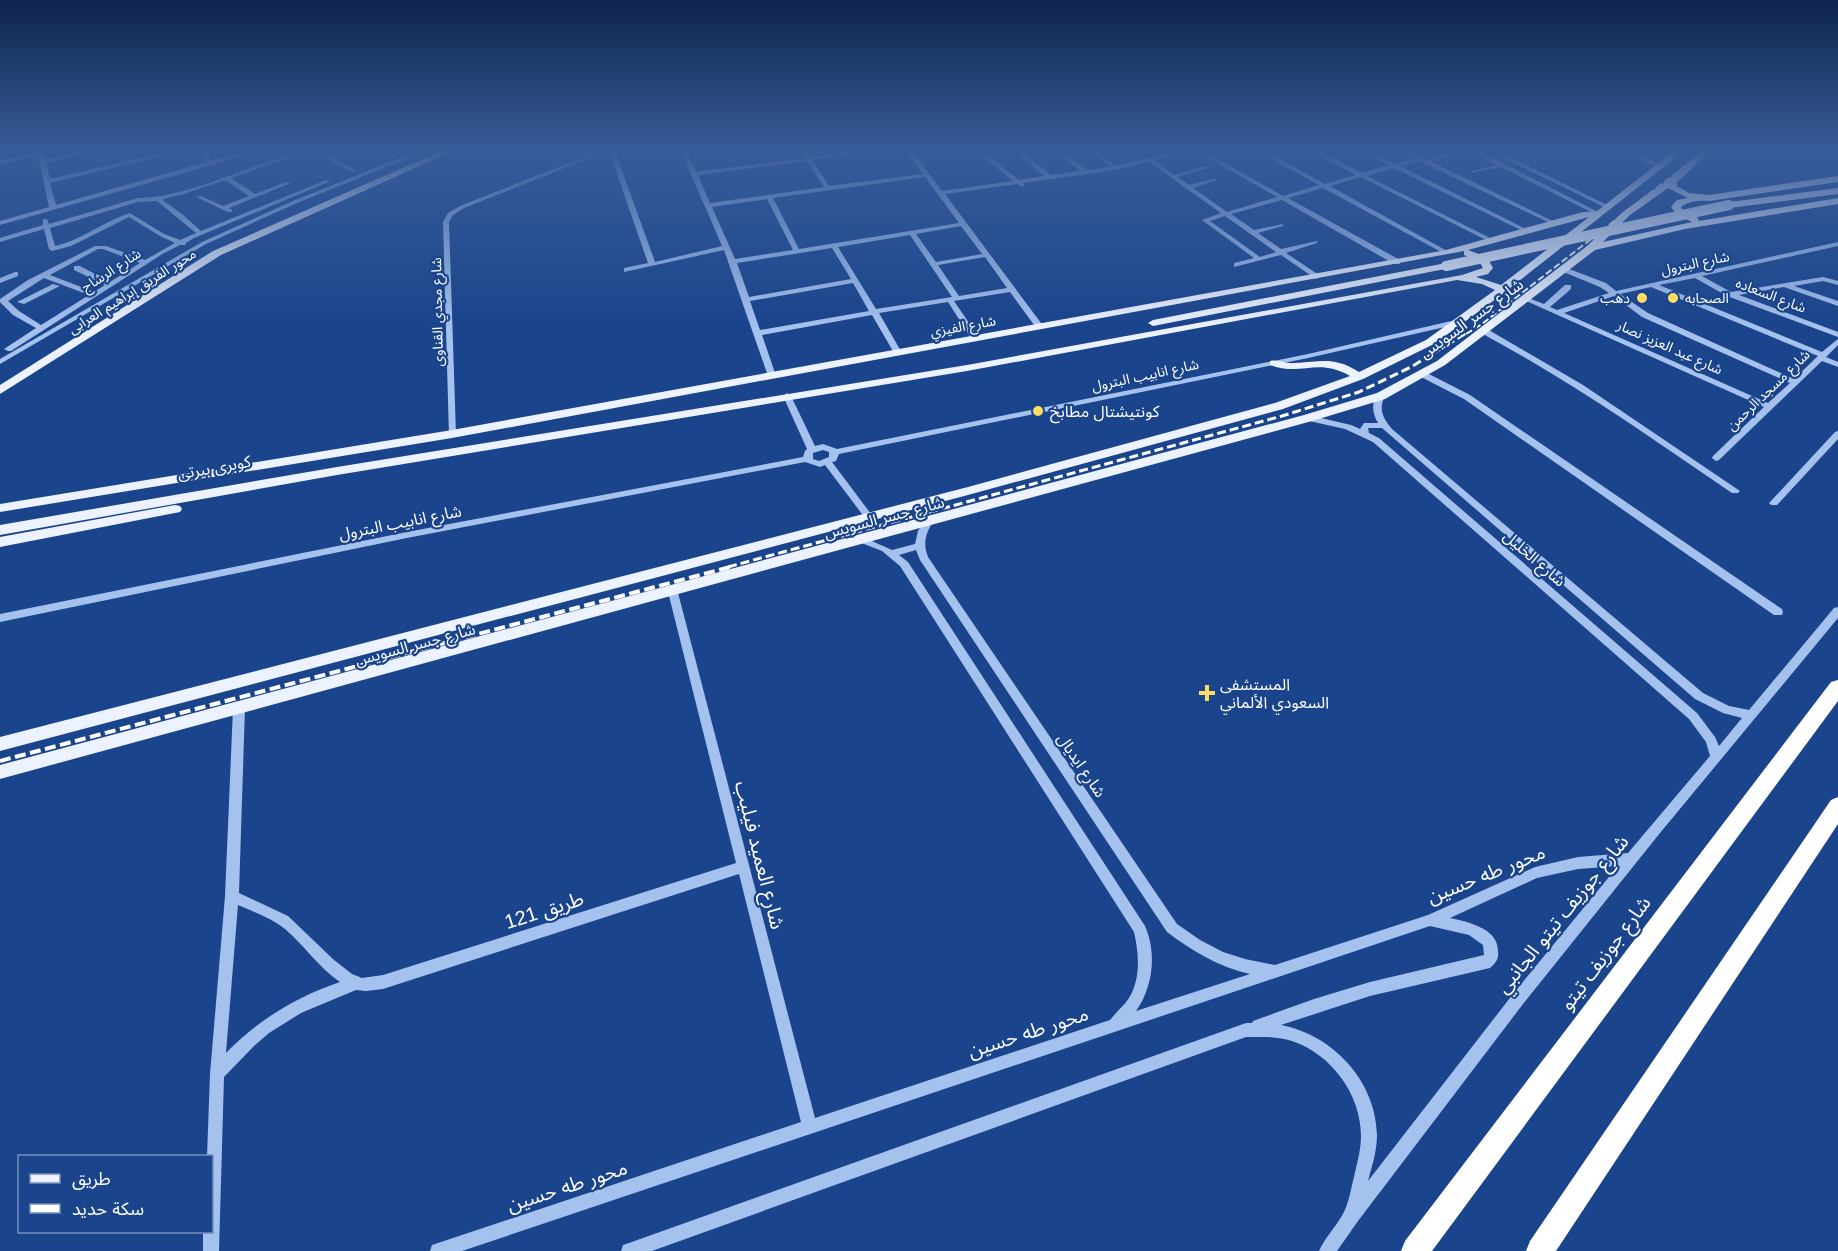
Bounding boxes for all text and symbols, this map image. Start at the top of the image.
street label: محور الفريق إبراهيم العرابى [65,245,200,339]
street label: شارع الرشاح [78,245,145,298]
street label: شارع البترول [1659,248,1731,281]
street label: شارع مجدي القناوى [428,257,449,367]
street label: شارع السعاده [1733,274,1808,318]
street label: شارع جسر السويس [1416,275,1529,365]
place label: دهب [1600,290,1630,306]
place label: الصحابه [1685,290,1729,306]
marker: دهب [1635,291,1649,305]
marker: الصحابه [1666,291,1680,305]
street label: شارع الفيزي [929,312,998,343]
street label: شارع عبد العزيز نصار [1613,316,1725,380]
street label: شارع مسجد الرحمن [1723,346,1815,436]
street label: شارع انابيب البترول [1090,356,1201,397]
place label: كونتيشتال مطابخ [1050,403,1160,424]
marker: كونتيشتال مطابخ [1031,404,1045,418]
street label: كوبرى بيرتى [176,453,253,483]
street label: شارع جسر السويس [822,493,947,546]
street label: شارع انابيب البترول [337,502,464,547]
street label: شارع الخليل [1498,527,1569,593]
street label: شارع جسر السويس [353,620,478,673]
place label: المستشفى السعودي الألماني [1220,676,1329,715]
marker: المستشفى السعودي الألماني [1198,684,1216,702]
street label: شارع ايديال [1051,730,1109,803]
street label: شارع العميد فيليب [727,779,789,932]
street label: شارع جوزيف تيتو الجانبي [1491,830,1633,998]
street label: محور طه حسين [1424,840,1549,909]
street label: طريق 121 [502,887,587,935]
street label: شارع جوزيف تيتو [1554,891,1656,1015]
street label: محور طه حسين [965,1002,1091,1063]
legend [18,1155,213,1233]
street label: محور طه حسين [504,1156,630,1217]
text: طريق [72,1169,111,1190]
text: سكة حديد [72,1199,144,1219]

